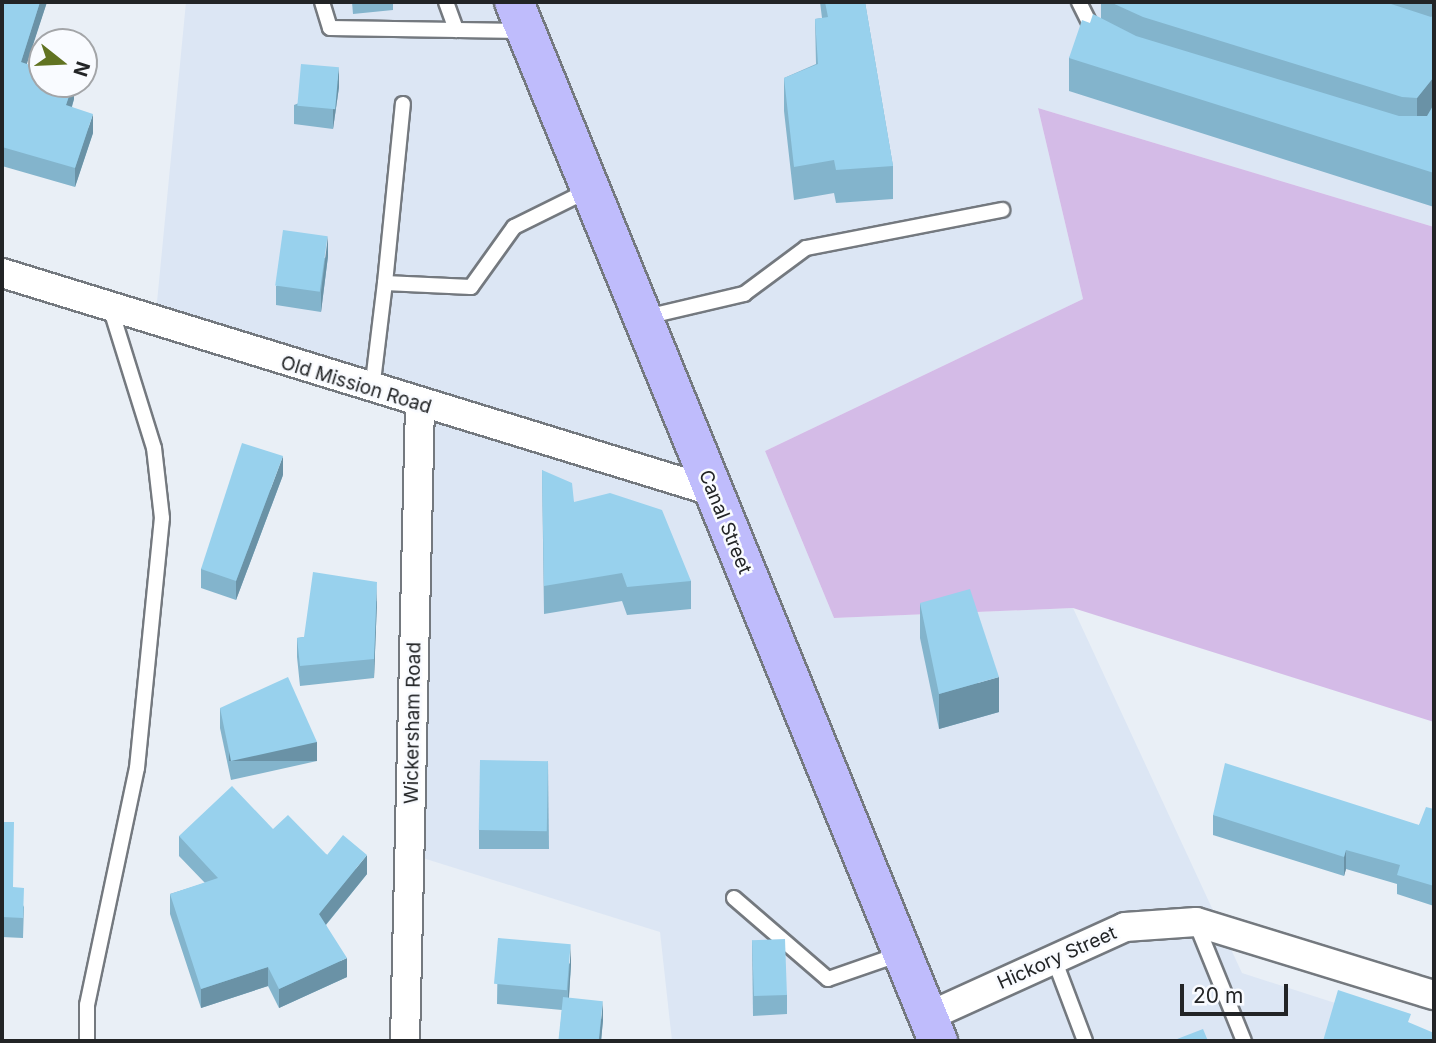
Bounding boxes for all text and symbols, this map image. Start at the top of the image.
north arrow [28,28,98,98]
text: N [68,59,95,79]
street label: Old Mission Road [278,351,434,419]
street label: Canal Street [694,467,756,577]
street label: Wickersham Road [400,642,426,804]
street label: Hickory Street [994,922,1120,994]
scale bar [1184,970,1292,1014]
text: 20 m [1193,983,1243,1008]

